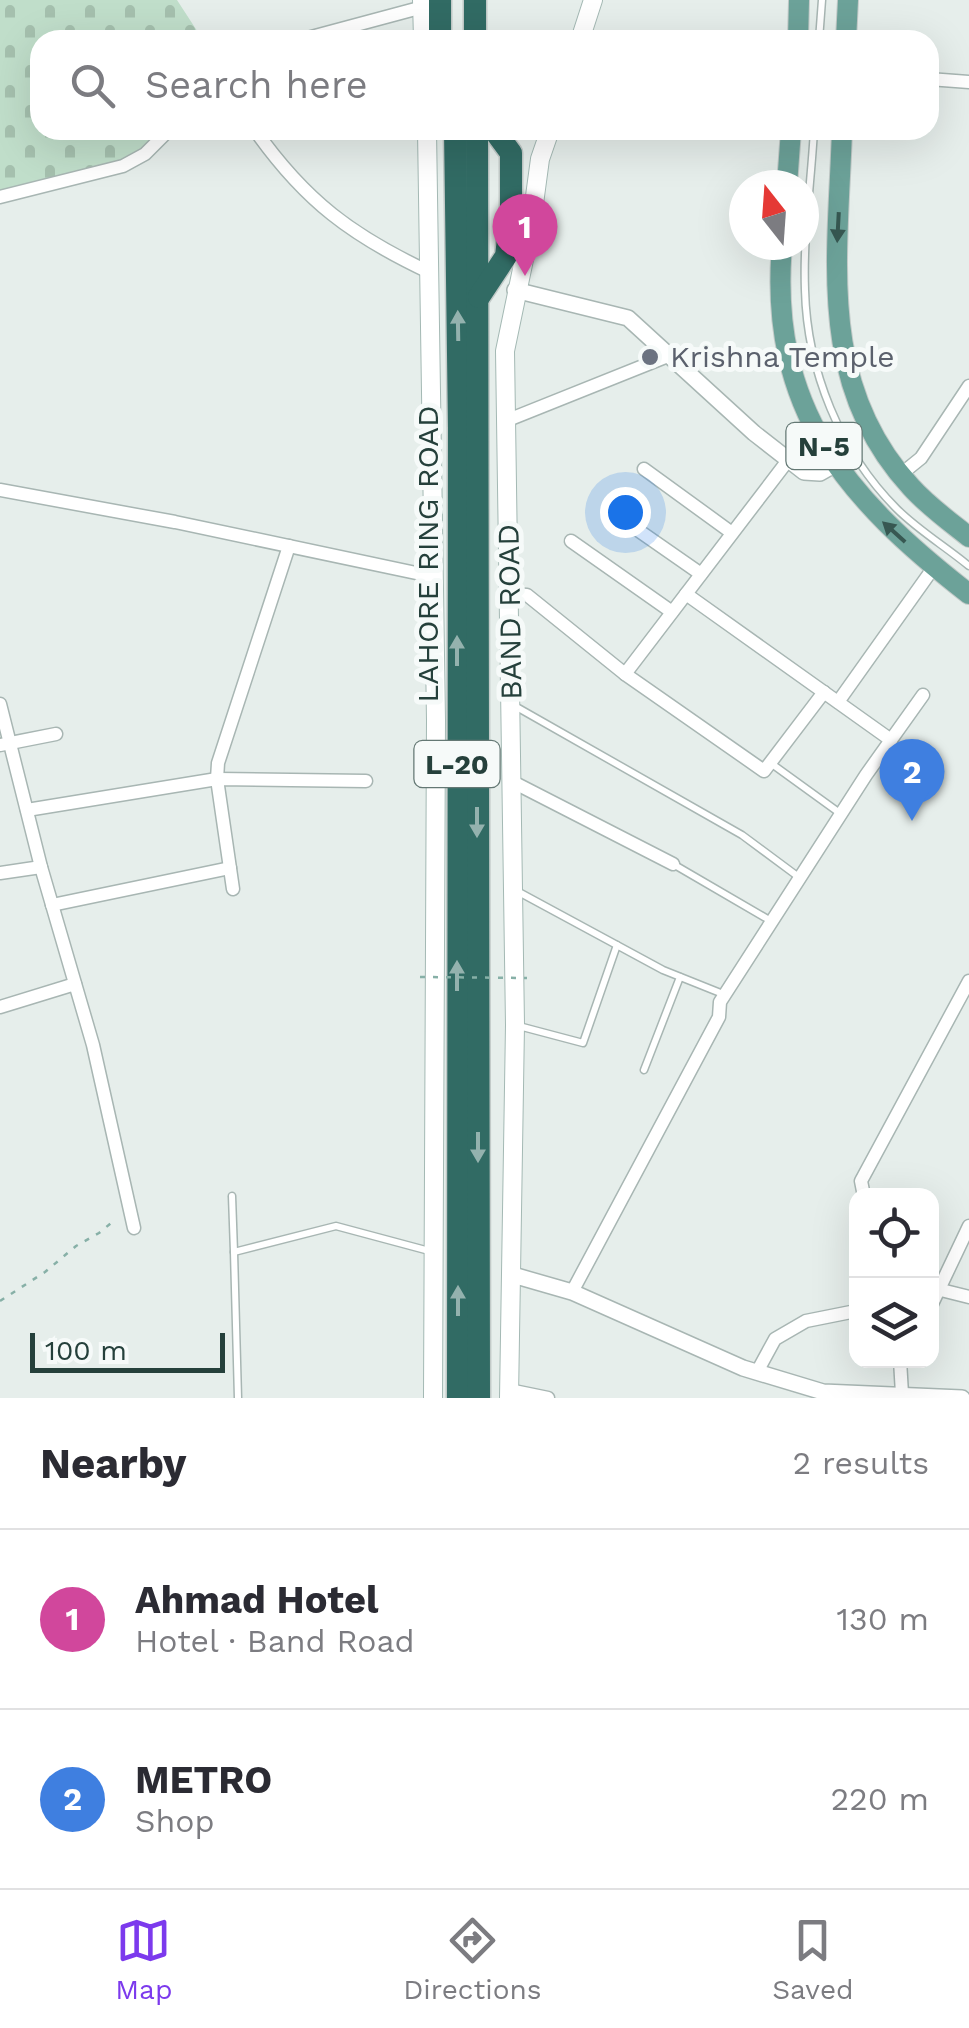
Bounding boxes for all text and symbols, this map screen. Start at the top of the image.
search box [30,30,939,140]
icon: search [65,58,120,113]
text: Search here [145,63,368,107]
north arrow [729,170,819,260]
pin: 1 [492,194,558,276]
one-way arrow [830,212,846,244]
one-way arrow [450,309,466,341]
place label: Krishna Temple [670,339,895,374]
marker: Krishna Temple [639,346,661,368]
street label: LAHORE RING ROAD [410,405,445,703]
road number: N-5 [786,423,862,469]
your location [600,487,651,538]
one-way arrow [883,520,907,543]
street label: BAND ROAD [490,524,529,700]
one-way arrow [449,634,465,666]
pin: 2 [880,738,944,821]
road number: L-20 [414,741,500,787]
one-way arrow [469,807,485,839]
one-way arrow [449,959,465,991]
one-way arrow [470,1132,486,1164]
map controls [849,1188,939,1368]
button: locate [849,1188,939,1278]
button: layers [849,1278,939,1368]
one-way arrow [450,1284,466,1316]
scale bar [30,1328,225,1372]
text: 100 m [45,1334,127,1367]
text: Nearby [40,1439,187,1488]
text: 2 results [792,1444,929,1482]
text: Ahmad Hotel [135,1578,378,1622]
text: 1 [66,1600,79,1638]
text: 130 m [837,1600,929,1638]
text: Hotel · Band Road [135,1622,415,1660]
text: METRO [135,1758,272,1802]
text: 2 [63,1780,82,1818]
text: 220 m [830,1780,929,1818]
text: Shop [135,1802,215,1840]
tab: Map [115,1913,173,2006]
tab: Directions [403,1913,542,2006]
tab: Saved [772,1913,854,2006]

